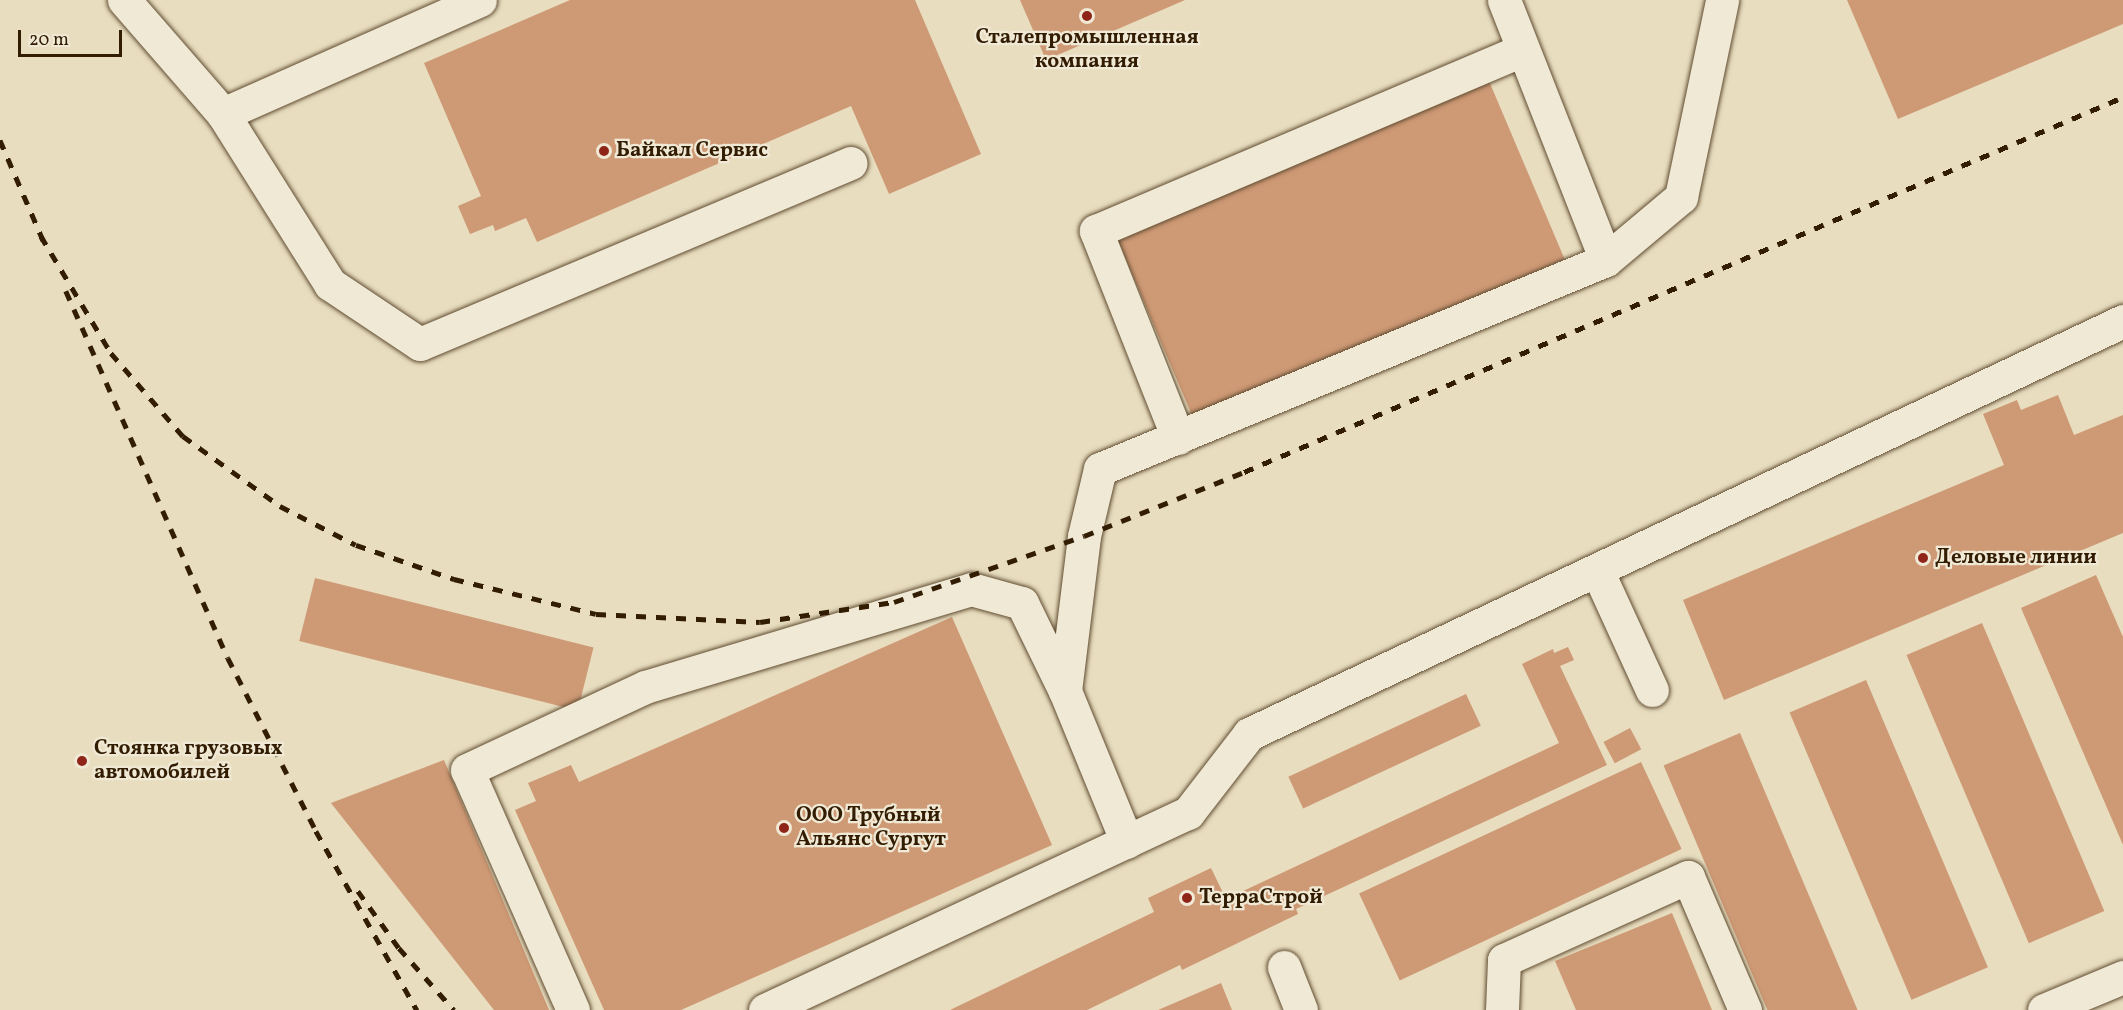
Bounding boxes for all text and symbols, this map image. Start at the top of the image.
marker: Сталепромышленная компания [1080,9,1094,23]
scale bar [21,18,124,56]
place label: Сталепромышленная компания [975,25,1199,75]
text: 20 m [29,28,69,53]
place label: Байкал Сервис [616,138,768,164]
marker: Байкал Сервис [597,144,611,158]
place label: Деловые линии [1935,545,2097,571]
marker: Деловые линии [1916,551,1930,565]
place label: Стоянка грузовых автомобилей [94,736,283,786]
marker: Стоянка грузовых автомобилей [75,754,89,768]
place label: ООО Трубный Альянс Сургут [796,803,946,853]
marker: ООО Трубный Альянс Сургут [777,821,791,835]
place label: ТерраСтрой [1199,885,1323,911]
marker: ТерраСтрой [1180,891,1194,905]

